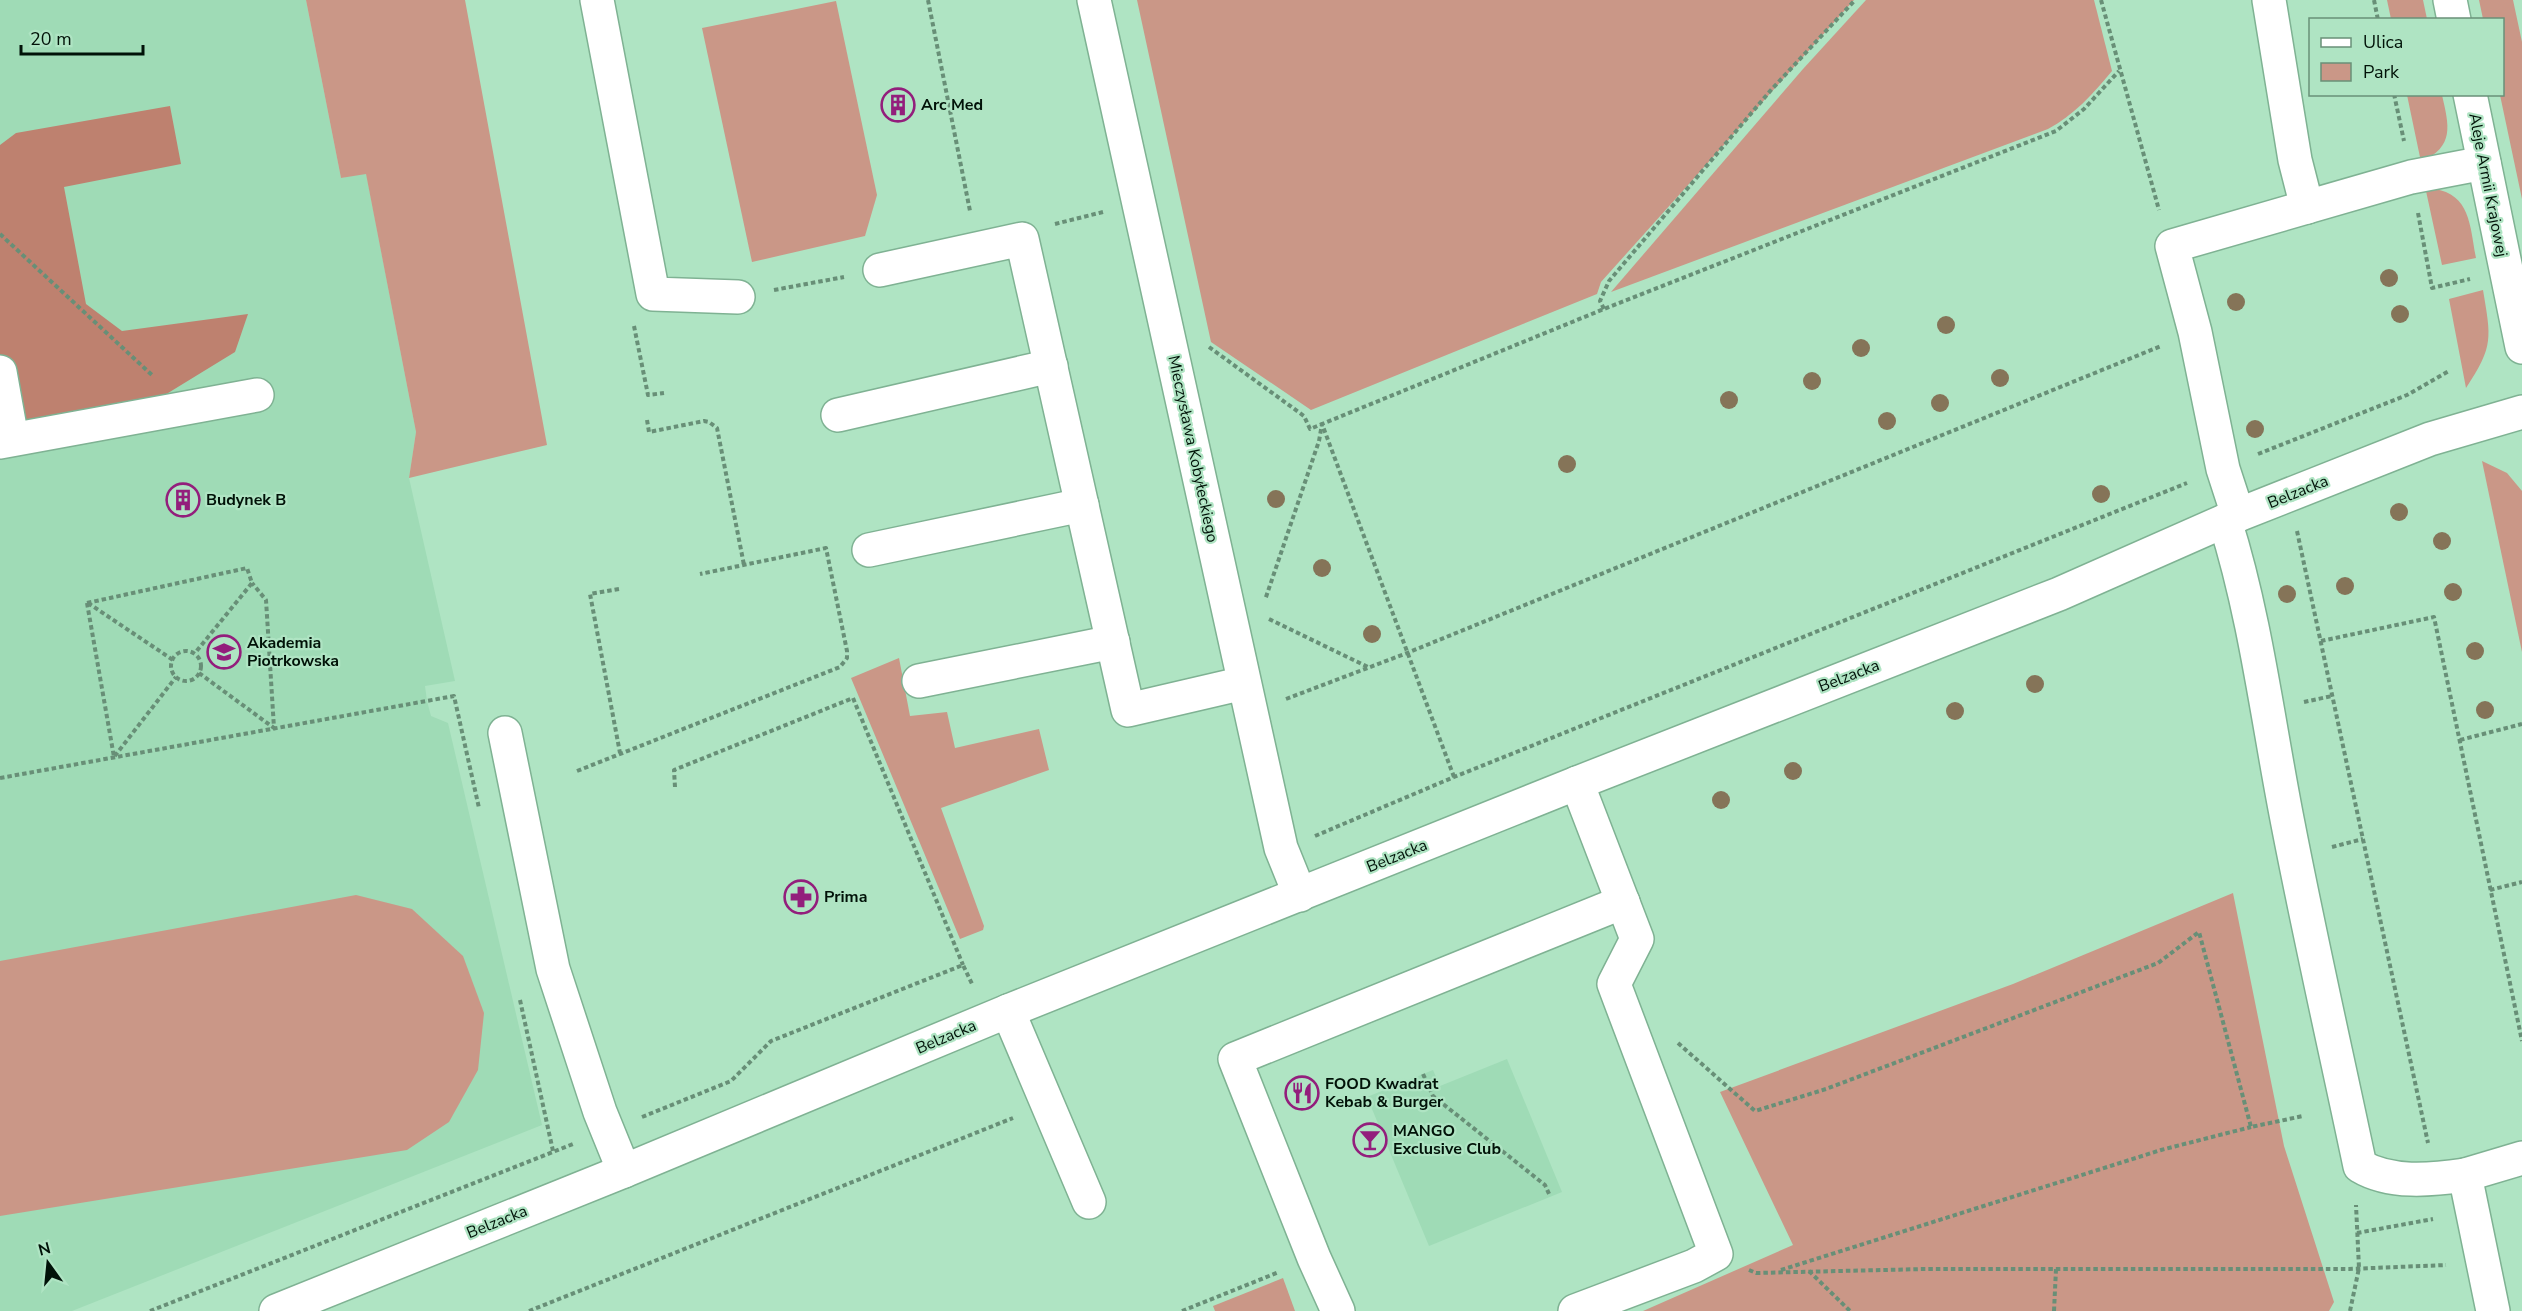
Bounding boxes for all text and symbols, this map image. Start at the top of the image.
scale bar [21,18,142,56]
legend [2309,18,2504,96]
text: 20 m [30,27,72,51]
text: Ulica [2363,30,2403,54]
text: Park [2363,60,2400,84]
building icon: Arc Med [880,87,916,123]
place label: Arc Med [921,94,983,116]
street label: Aleje Armii Krajowej [2463,111,2513,259]
street label: Mieczysława Kobyłeckiego [1162,353,1224,545]
street label: Belzacka [2264,470,2332,514]
building icon: Budynek B [165,482,201,518]
place label: Budynek B [206,489,286,511]
place label: Akademia Piotrkowska [247,632,339,672]
school or university icon: Akademia Piotrkowska [206,634,242,670]
street label: Belzacka [1815,654,1883,698]
street label: Belzacka [1363,834,1431,878]
pharmacy icon: Prima [783,879,819,915]
place label: Prima [824,886,867,908]
street label: Belzacka [912,1014,980,1060]
place label: FOOD Kwadrat Kebab & Burger [1325,1073,1444,1113]
restaurant icon: FOOD Kwadrat Kebab & Burger [1284,1075,1320,1111]
place label: MANGO Exclusive Club [1393,1120,1501,1160]
bar icon: MANGO Exclusive Club [1352,1122,1388,1158]
street label: Belzacka [463,1200,531,1244]
north arrow [18,1233,78,1293]
text: N [36,1237,53,1262]

